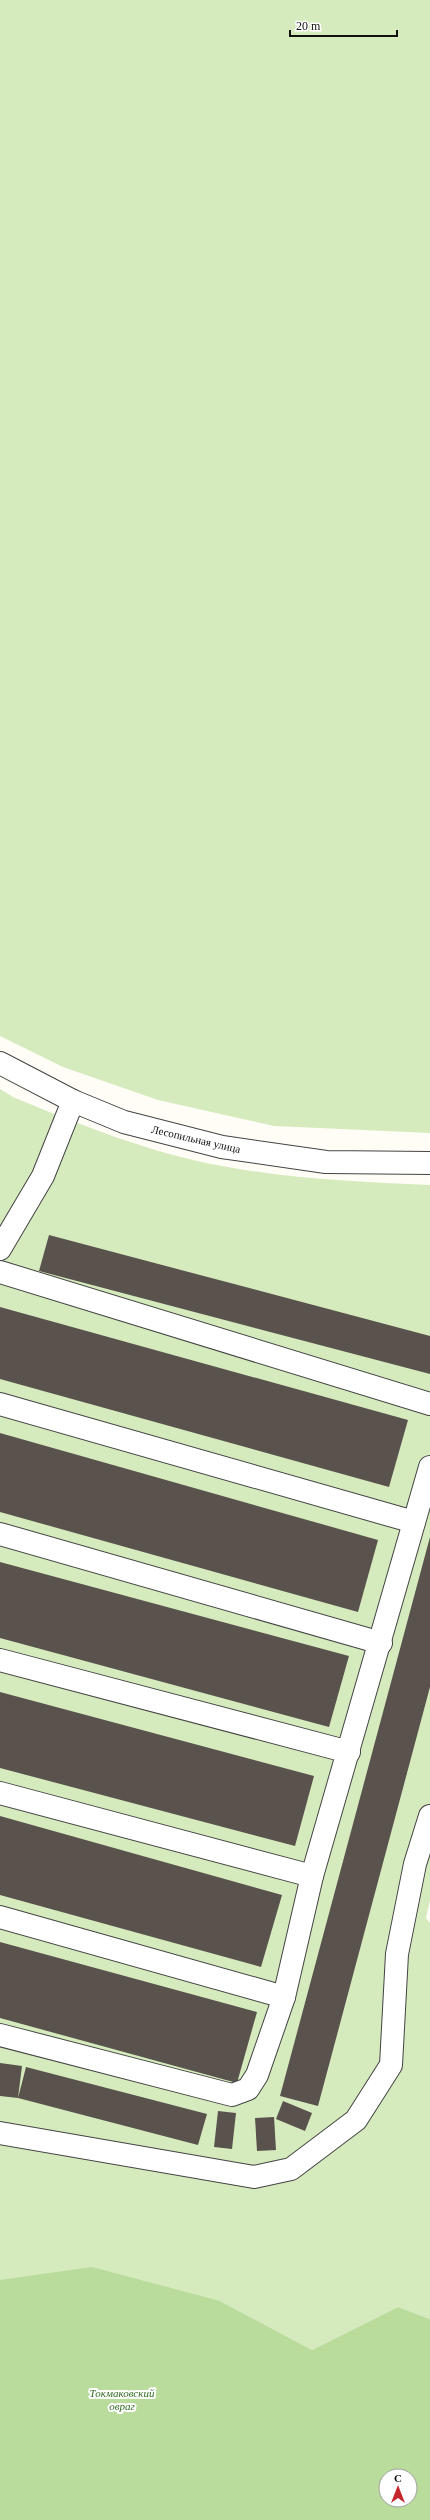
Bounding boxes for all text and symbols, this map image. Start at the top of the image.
scale bar [290,12,397,38]
text: 20 m [296,19,321,33]
street label: Лесопильная улица [150,1123,242,1155]
park label: Токмаковский овраг [90,2387,155,2412]
north arrow [378,2468,418,2508]
text: С [394,2472,402,2484]

